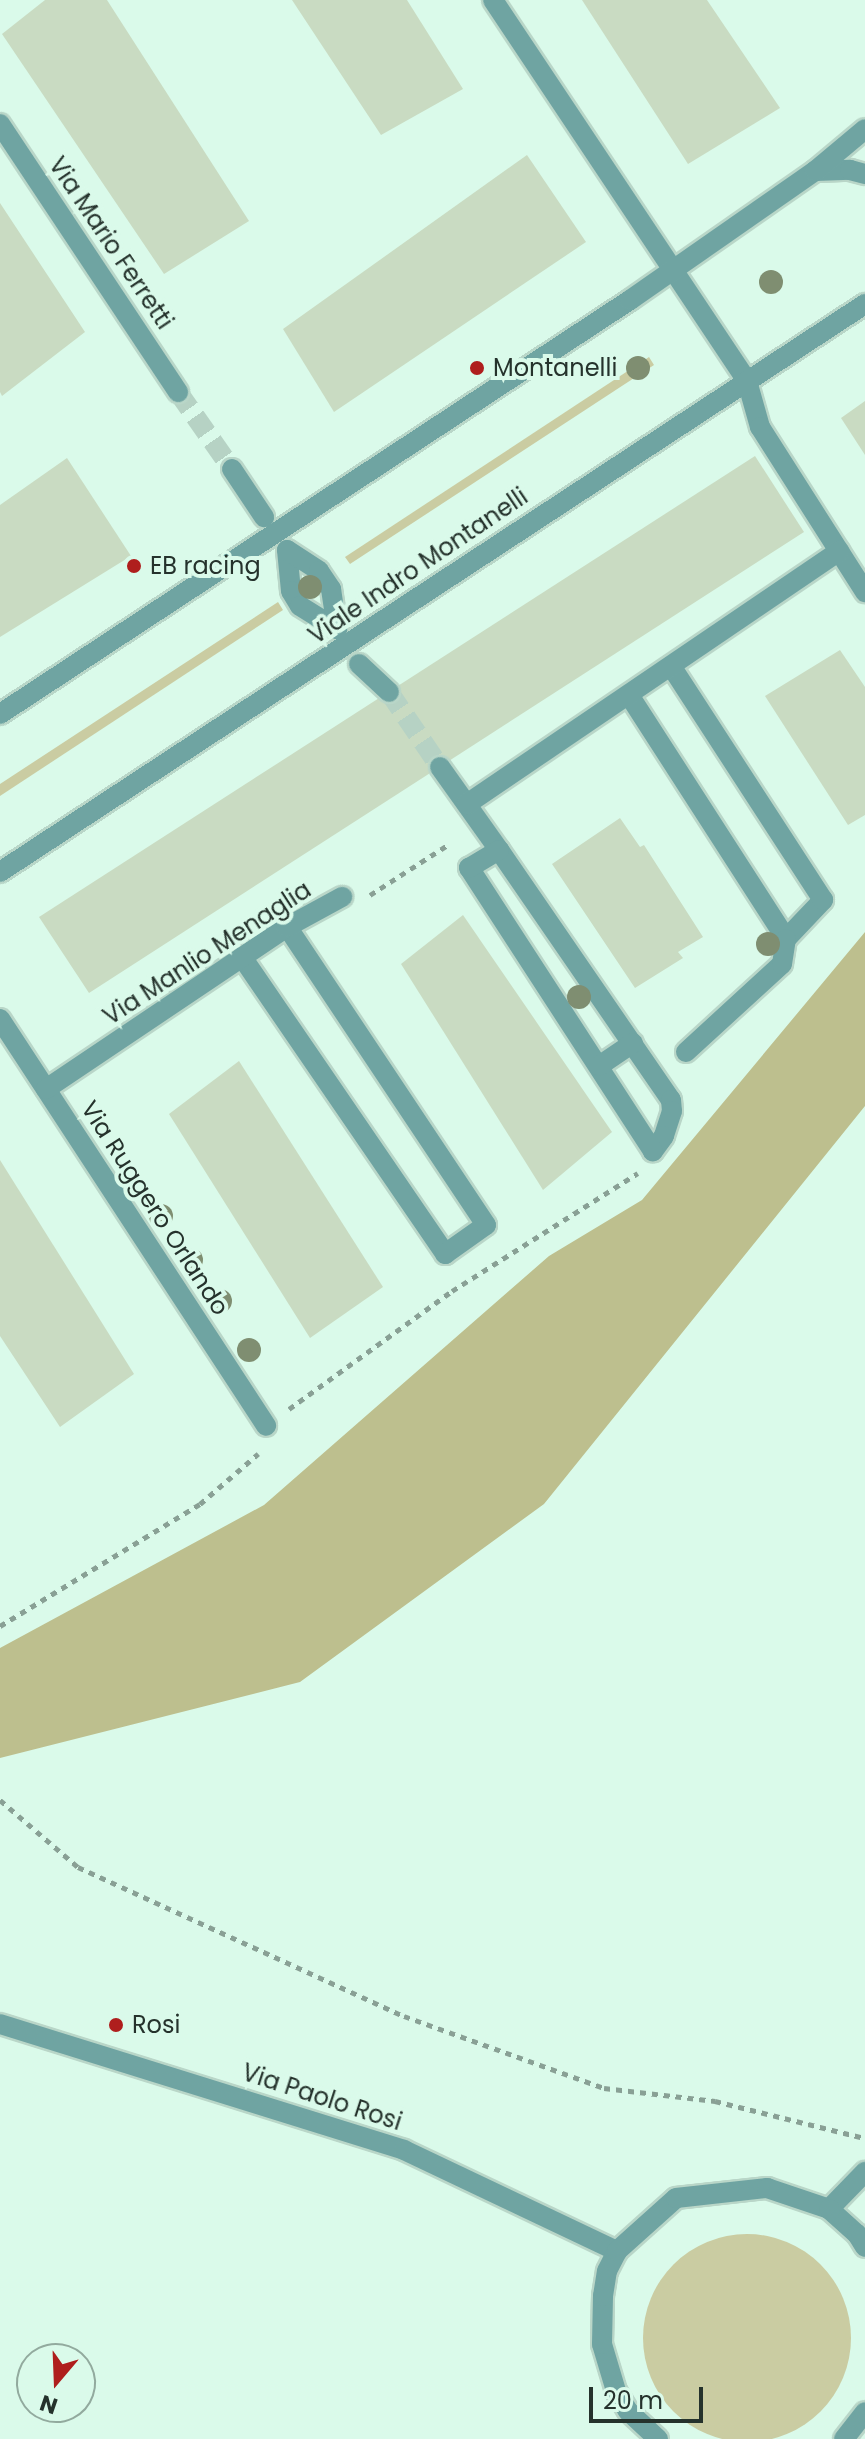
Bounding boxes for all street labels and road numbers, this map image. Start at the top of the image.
street label: Via Mario Ferretti [43,151,179,335]
street label: Viale Indro Montanelli [303,482,533,650]
street label: Via Manlio Menaglia [98,875,316,1031]
street label: Via Ruggero Orlando [75,1095,235,1321]
street label: Via Paolo Rosi [238,2058,406,2136]

